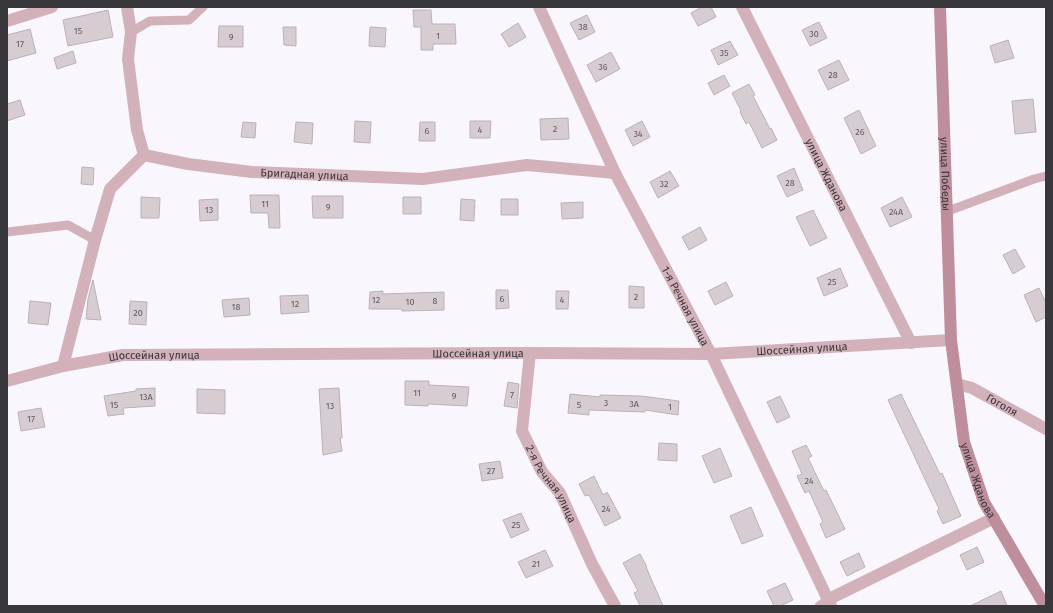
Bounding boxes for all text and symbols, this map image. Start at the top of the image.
house number: 38 [578,22,588,32]
house number: 15 [74,26,83,36]
house number: 30 [809,29,819,39]
house number: 1 [436,31,440,41]
house number: 9 [229,32,234,42]
house number: 17 [16,39,24,49]
house number: 35 [719,48,729,58]
house number: 36 [598,62,608,72]
house number: 28 [828,70,838,80]
house number: 2 [553,124,557,134]
house number: 4 [478,125,483,135]
house number: 6 [425,126,430,136]
house number: 26 [855,127,865,137]
house number: 34 [633,129,643,139]
street label: улица Жданова [802,137,850,214]
street label: улица Победы [937,137,953,211]
street label: Бригадная улица [260,166,349,183]
house number: 28 [785,178,795,188]
house number: 32 [660,179,668,189]
house number: 11 [261,199,269,209]
house number: 9 [326,202,331,212]
house number: 13 [205,205,213,215]
house number: 24А [889,207,904,217]
street label: 1-я Речная улица [659,264,711,348]
house number: 25 [828,277,837,287]
house number: 2 [634,292,638,302]
house number: 6 [500,294,505,304]
house number: 12 [372,295,380,305]
house number: 4 [560,295,565,305]
house number: 8 [433,296,438,306]
house number: 10 [406,297,414,307]
house number: 12 [291,299,299,309]
house number: 18 [232,302,240,312]
house number: 20 [133,308,143,318]
street label: Шоссейная улица [756,340,848,358]
street label: Шоссейная улица [432,347,524,360]
street label: Шоссейная улица [107,349,200,365]
house number: 11 [413,388,421,398]
house number: 7 [510,390,514,400]
house number: 9 [452,391,457,401]
street label: Гоголя [984,391,1020,419]
house number: 13А [139,392,154,402]
house number: 3 [604,398,608,408]
house number: 3А [629,399,640,409]
house number: 15 [110,400,119,410]
house number: 5 [577,400,582,410]
house number: 13 [326,401,334,411]
house number: 1 [668,402,672,412]
house number: 17 [27,414,35,424]
street label: улица Жданова [958,441,998,521]
street label: 2-я Речная улица [523,443,579,525]
house number: 27 [487,466,495,476]
house number: 24 [804,476,814,486]
house number: 24 [601,504,611,514]
house number: 25 [512,520,521,530]
house number: 21 [532,559,540,569]

